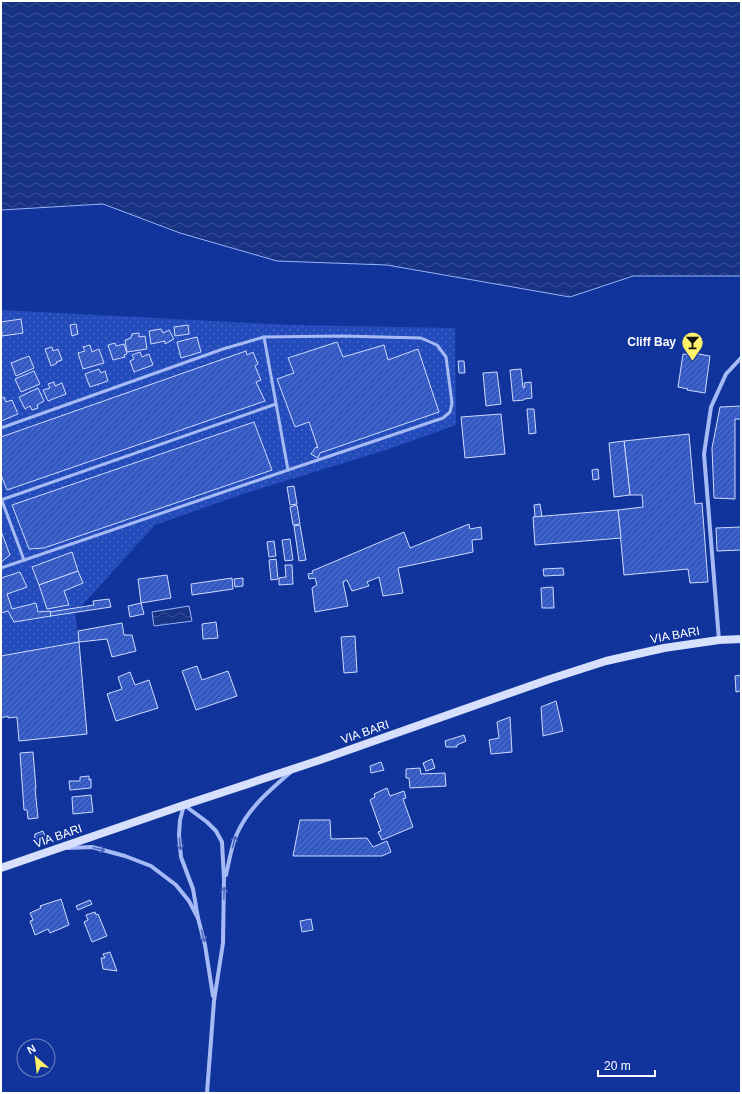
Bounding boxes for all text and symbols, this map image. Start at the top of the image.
bar icon: Cliff Bay [679,329,705,362]
place label: Cliff Bay [627,335,676,349]
street label: VIA BARI [649,624,701,646]
street label: VIA BARI [339,717,391,747]
street label: VIA BARI [32,821,84,851]
one-way arrow [231,835,239,848]
one-way arrow [176,837,183,850]
one-way arrow [93,846,106,853]
one-way arrow [220,887,228,900]
one-way arrow [199,929,207,942]
north arrow [16,1038,56,1078]
text: N [25,1042,38,1056]
scale bar [598,1052,655,1078]
text: 20 m [604,1059,631,1073]

